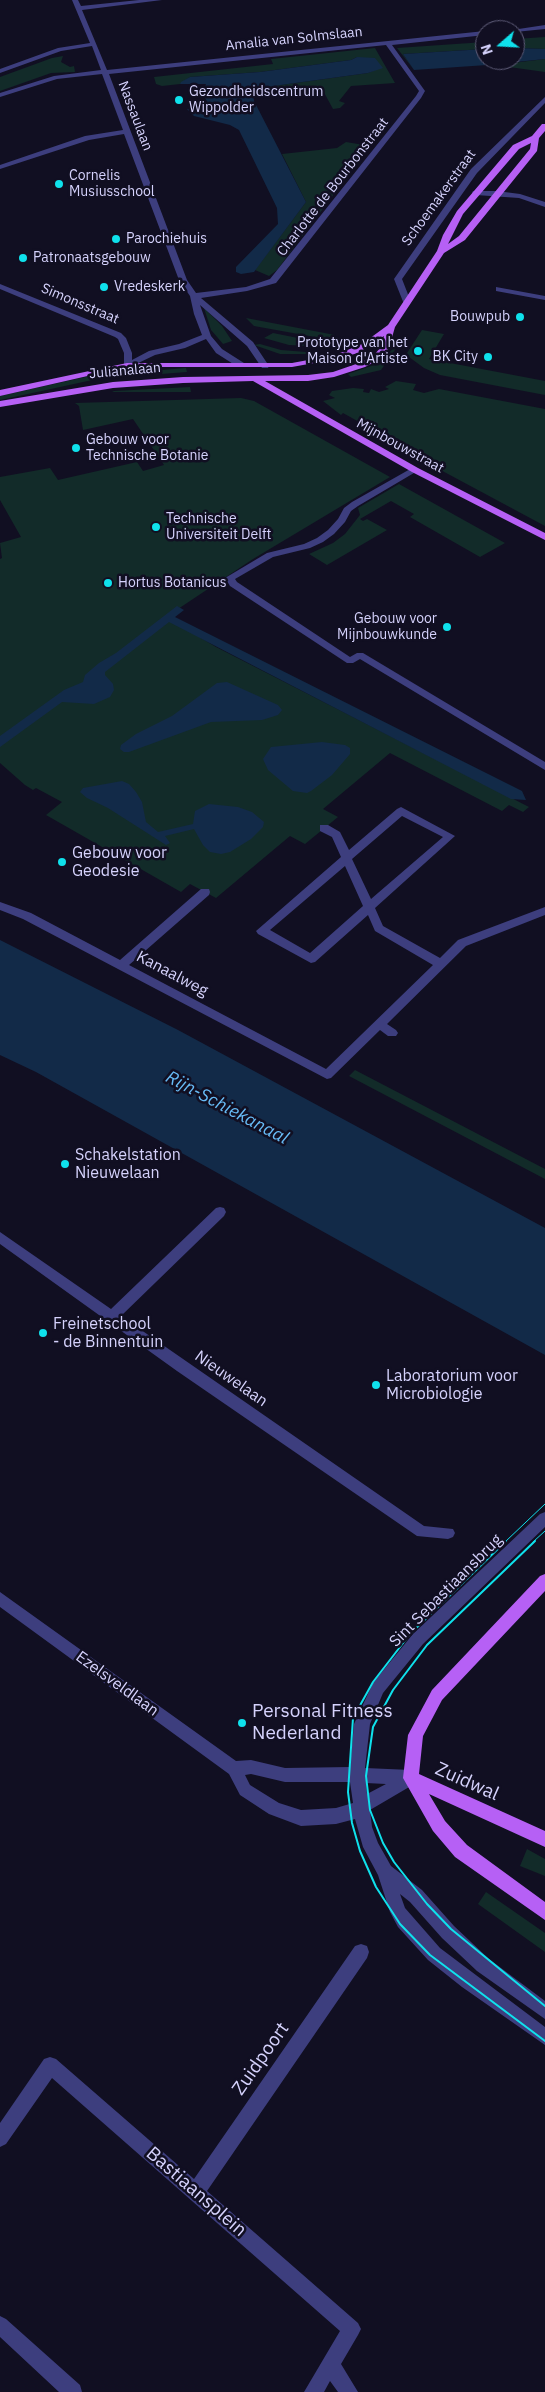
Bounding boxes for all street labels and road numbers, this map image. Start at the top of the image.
street label: Amalia van Solmslaan [225,23,363,55]
street label: Nassaulaan [114,79,156,153]
street label: Charlotte de Bourbonstraat [274,114,392,260]
street label: Schoemakerstraat [398,147,480,249]
street label: Simonsstraat [39,280,121,328]
street label: Julianalaan [88,359,162,383]
street label: Mijnbouwstraat [353,415,447,477]
street label: Kanaalweg [133,947,211,1001]
street label: Nieuwelaan [191,1347,271,1411]
street label: Sint Sebastiaansbrug [386,1531,506,1651]
street label: Ezelsveldlaan [72,1647,162,1721]
street label: Zuidwal [432,1758,502,1806]
street label: Zuidpoort [228,2018,294,2100]
street label: Bastiaansplein [141,2142,251,2242]

